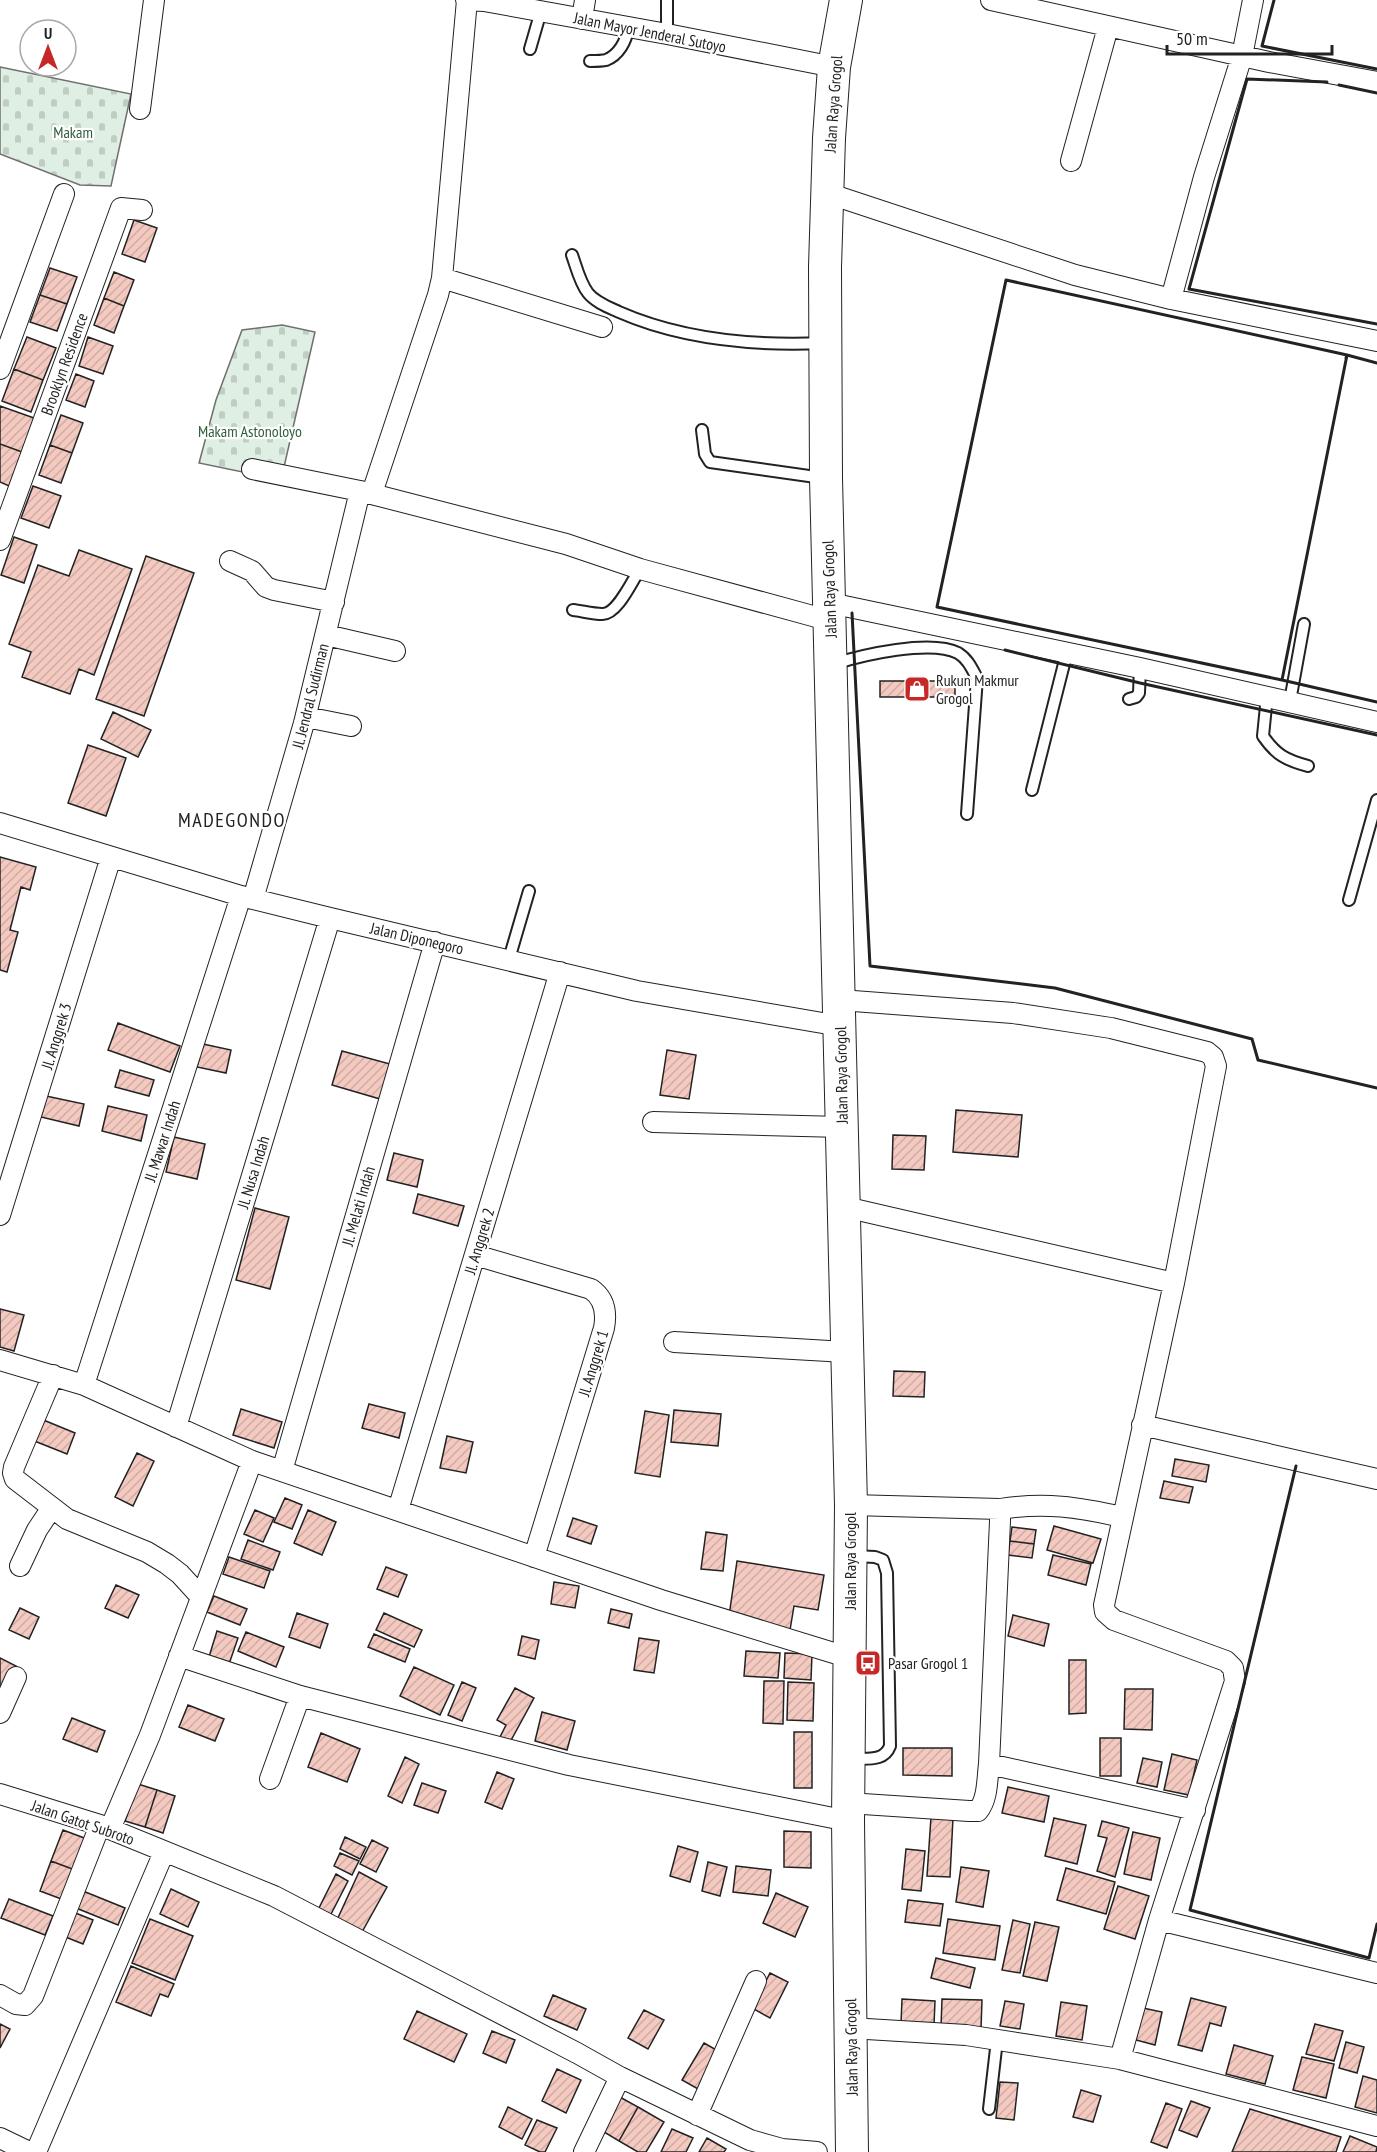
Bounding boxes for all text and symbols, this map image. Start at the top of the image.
street label: Jalan Mayor Jenderal Sutoyo [571,7,728,57]
north arrow [18,18,78,78]
scale bar [1167,18,1332,56]
text: U [44,23,52,43]
text: 50 m [1176,27,1208,50]
street label: Jalan Raya Grogol [820,54,846,154]
park label: Makam [53,122,93,142]
street label: Brooklyn Residence [36,310,92,418]
park label: Makam Astonoloyo [198,421,302,441]
street label: Jalan Raya Grogol [817,540,841,639]
street label: Jl. Jendral Sudirman [287,641,333,752]
place label: Rukun Makmur Grogol [936,670,1019,708]
shop icon: Rukun Makmur Grogol [902,674,932,704]
district label: MADEGONDO [178,807,286,833]
street label: Jalan Diponegoro [367,917,466,958]
street label: Jl. Anggrek 3 [36,1000,76,1072]
street label: Jalan Raya Grogol [830,1026,852,1125]
street label: Jl. Mawar Indah [139,1098,185,1185]
street label: Jl. Nusa Indah [232,1133,273,1212]
street label: Jl. Melati Indah [337,1164,379,1249]
street label: Jl. Anggrek 2 [459,1205,499,1277]
street label: Jl. Anggrek 1 [573,1327,613,1399]
street label: Jalan Raya Grogol [840,1512,860,1611]
bus stop icon: Pasar Grogol 1 [853,1648,883,1678]
place label: Pasar Grogol 1 [888,1653,968,1673]
street label: Jalan Gatot Subroto [28,1795,137,1849]
street label: Jalan Raya Grogol [840,1998,862,2097]

